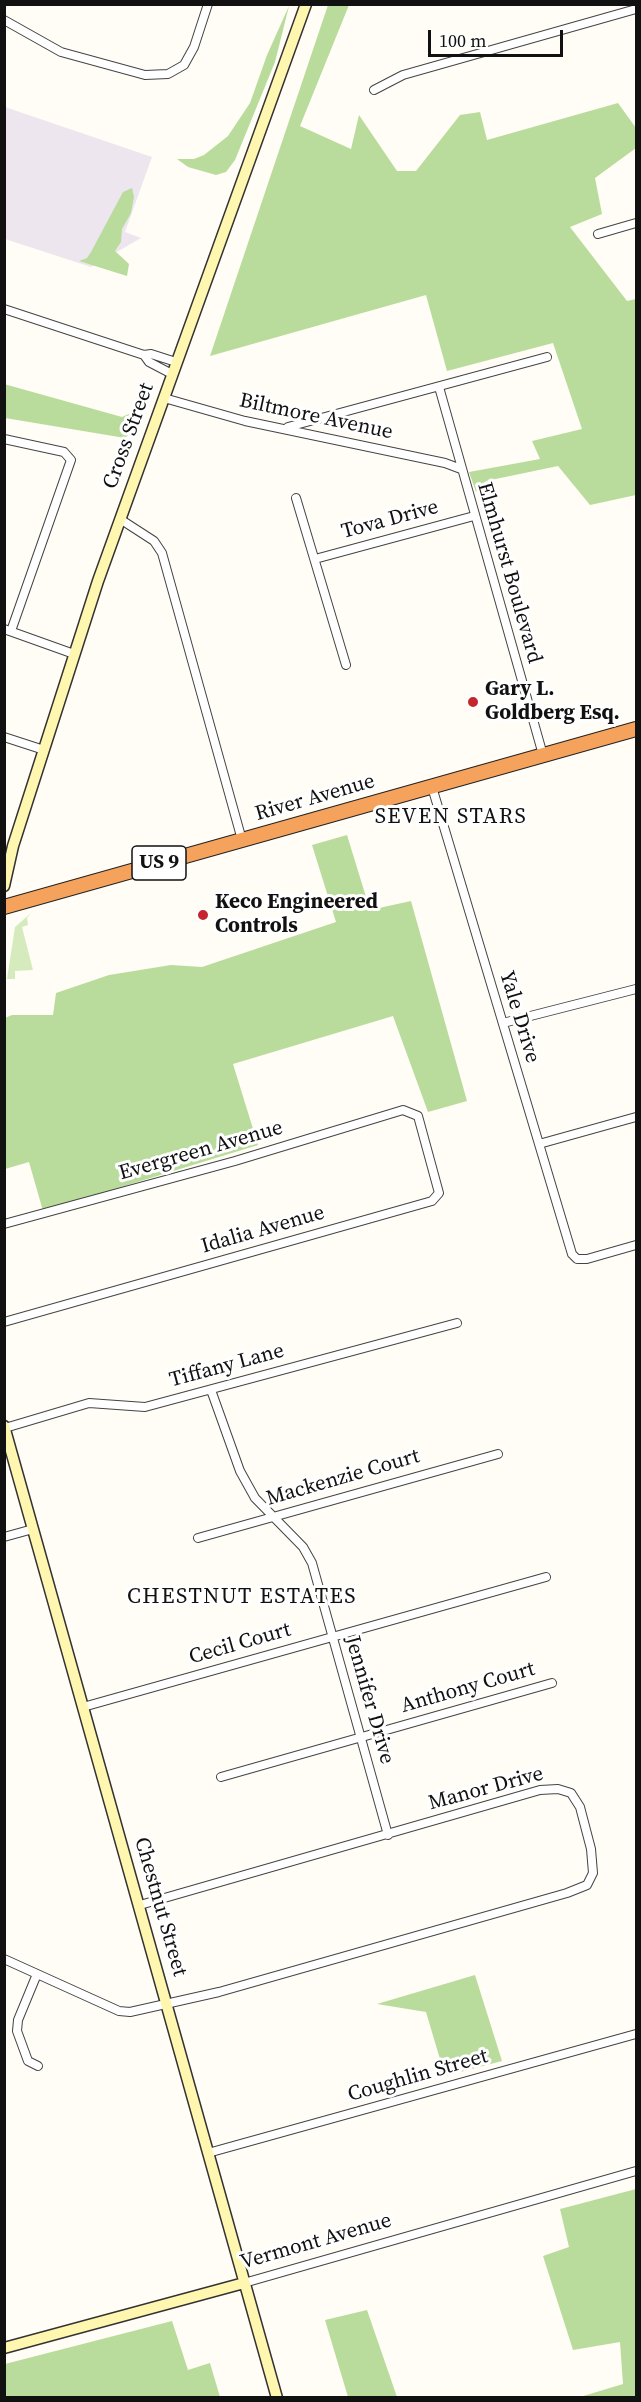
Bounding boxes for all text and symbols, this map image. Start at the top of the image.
scale bar [431,18,566,56]
text: 100 m [439,28,486,53]
street label: Cross Street [98,380,160,492]
street label: Biltmore Avenue [237,388,395,446]
street label: Elmhurst Boulevard [471,480,547,666]
street label: Tova Drive [339,495,441,545]
place label: Gary L. Goldberg Esq. [485,677,620,727]
marker: Gary L. Goldberg Esq. [466,695,480,709]
street label: River Avenue [252,769,378,827]
district label: SEVEN STARS [375,804,527,830]
road number: US 9 [132,846,186,880]
place label: Keco Engineered Controls [215,890,378,940]
marker: Keco Engineered Controls [196,908,210,922]
street label: Yale Drive [493,968,545,1066]
street label: Evergreen Avenue [116,1116,286,1186]
street label: Idalia Avenue [199,1200,327,1260]
street label: Tiffany Lane [167,1339,287,1393]
street label: Mackenzie Court [264,1444,422,1512]
district label: CHESTNUT ESTATES [127,1584,357,1610]
street label: Cecil Court [186,1617,294,1671]
street label: Jennifer Drive [339,1633,399,1767]
street label: Anthony Court [398,1657,538,1719]
street label: Manor Drive [426,1762,546,1816]
street label: Chestnut Street [128,1835,192,1979]
street label: Coughlin Street [345,2044,491,2108]
street label: Vermont Avenue [238,2208,394,2276]

